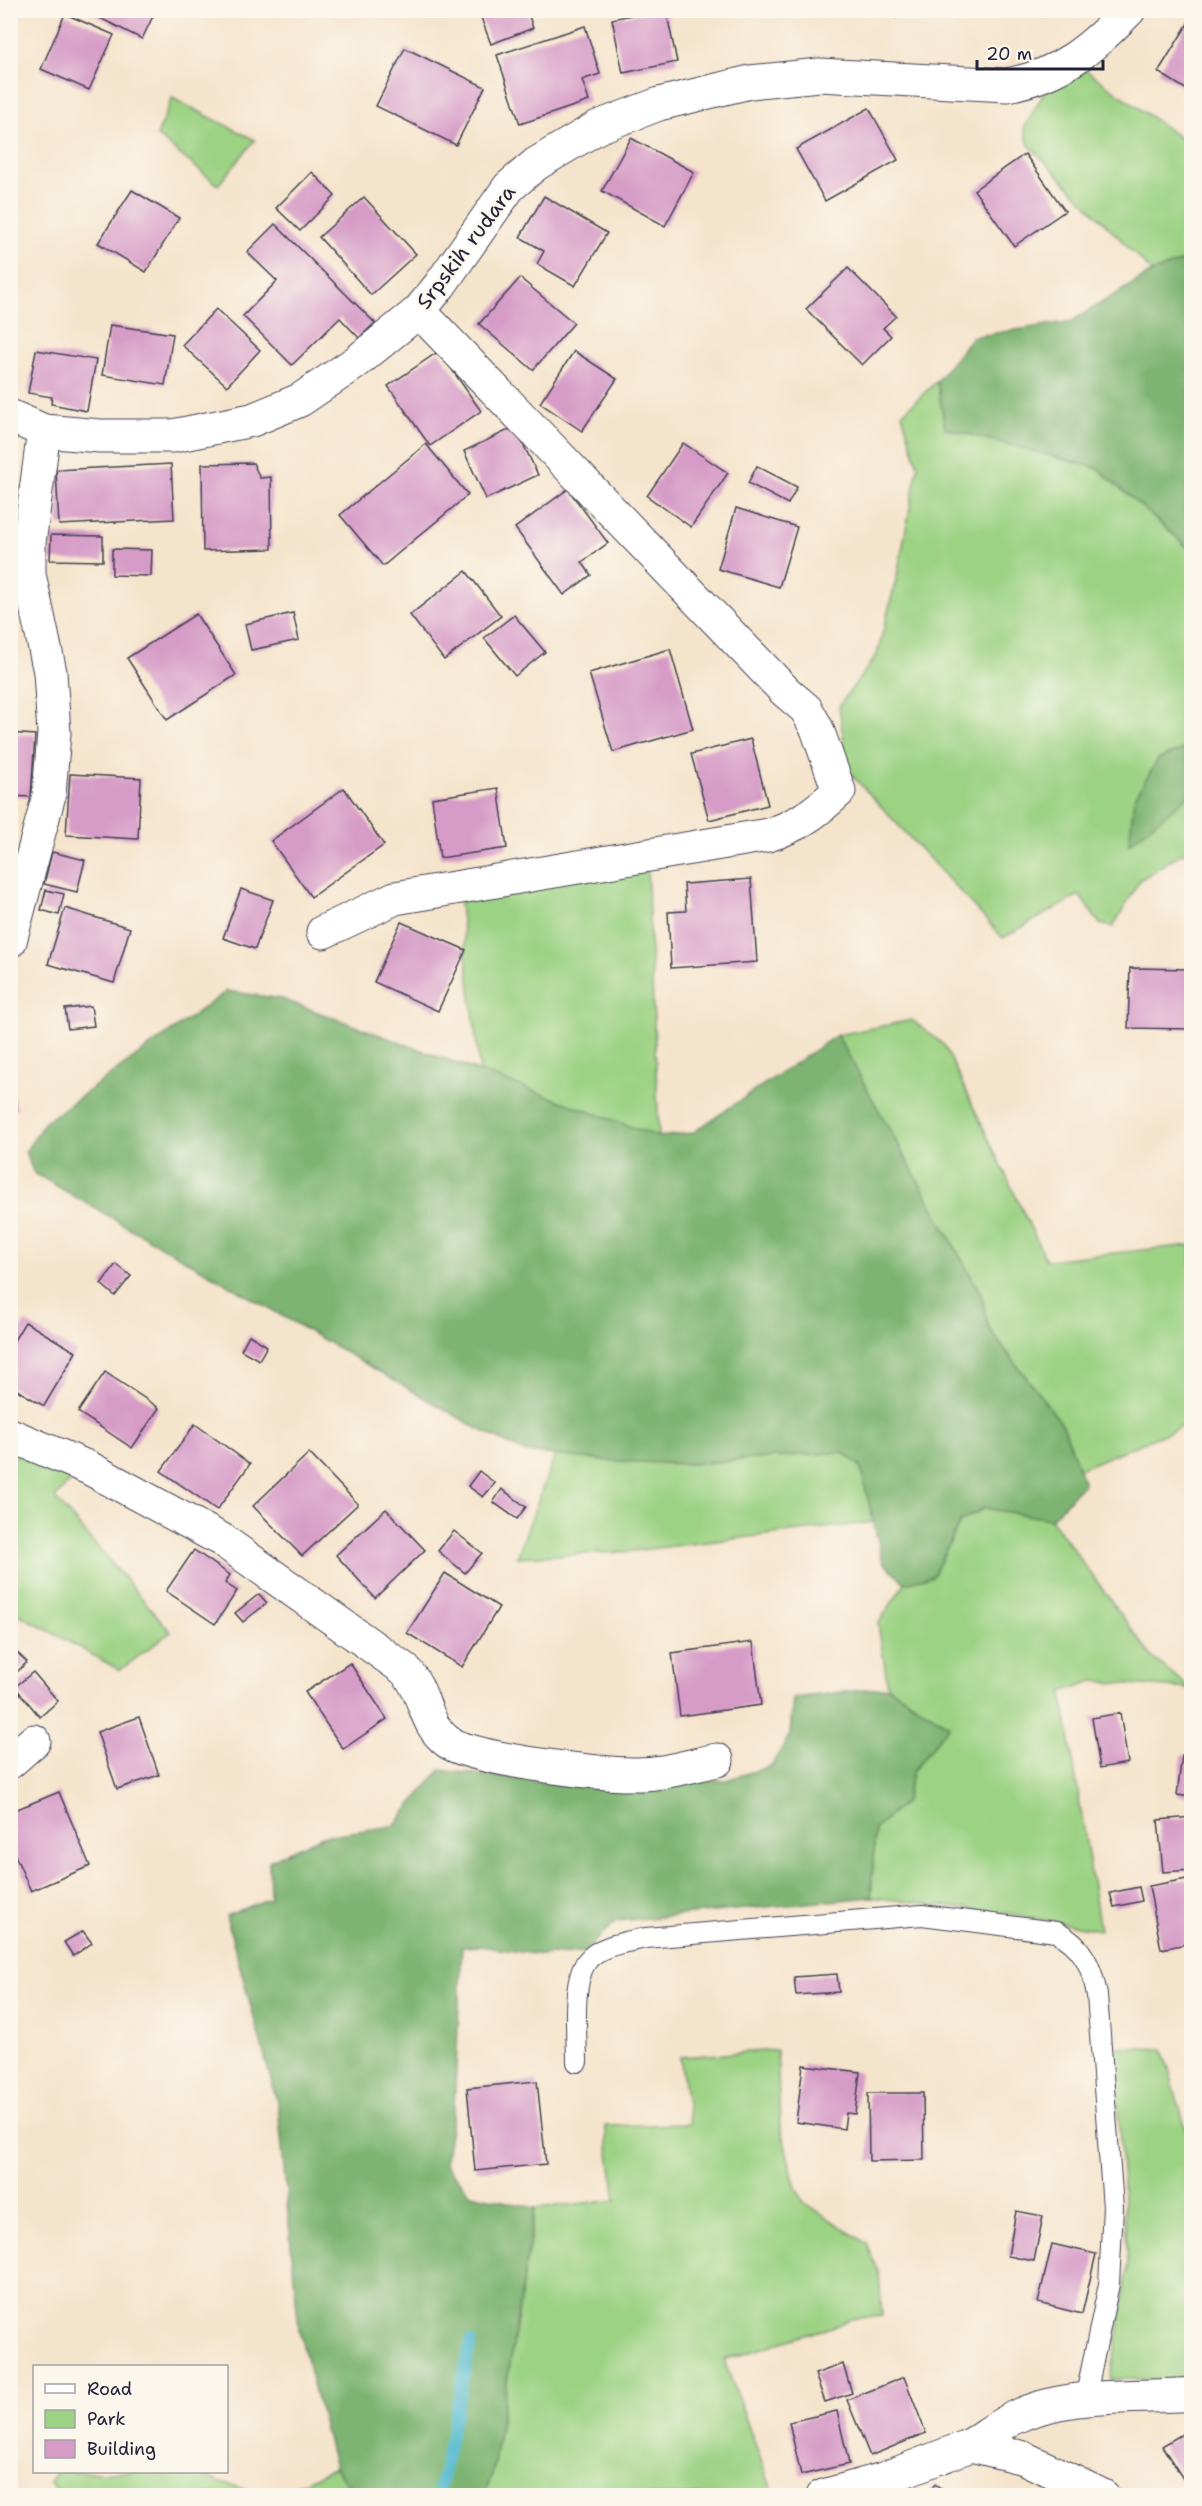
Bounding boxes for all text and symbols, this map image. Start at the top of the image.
scale bar [977,33,1103,71]
text: 20 m [986,42,1032,66]
street label: Srpskih rudara [410,179,522,315]
legend [33,2365,228,2473]
text: Road [87,2377,132,2401]
text: Park [87,2407,126,2431]
text: Building [87,2437,156,2461]

